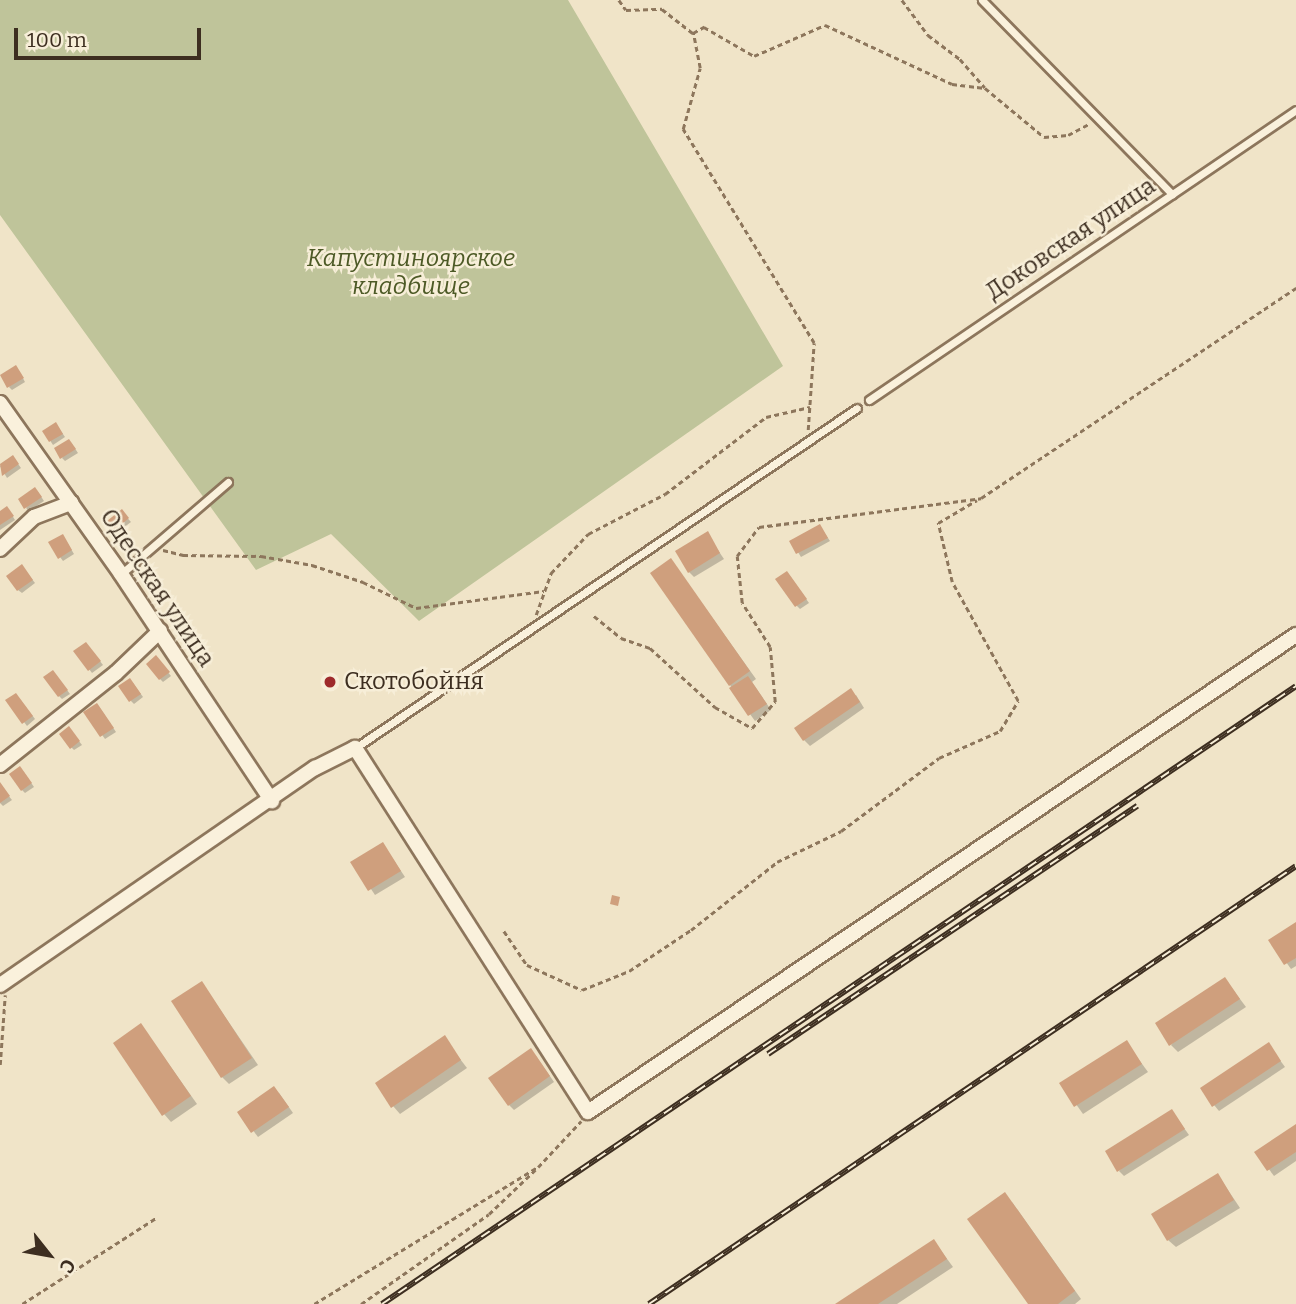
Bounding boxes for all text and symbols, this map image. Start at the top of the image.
scale bar [18,14,205,58]
text: 100 m [27,27,87,53]
street label: Доковская улица [981,172,1161,306]
park label: Капустиноярское кладбище [307,245,515,301]
street label: Одесская улица [94,504,220,672]
place label: Скотобойня [344,668,484,696]
marker: Скотобойня [322,674,338,690]
north arrow [14,1220,84,1290]
text: С [54,1255,80,1277]

